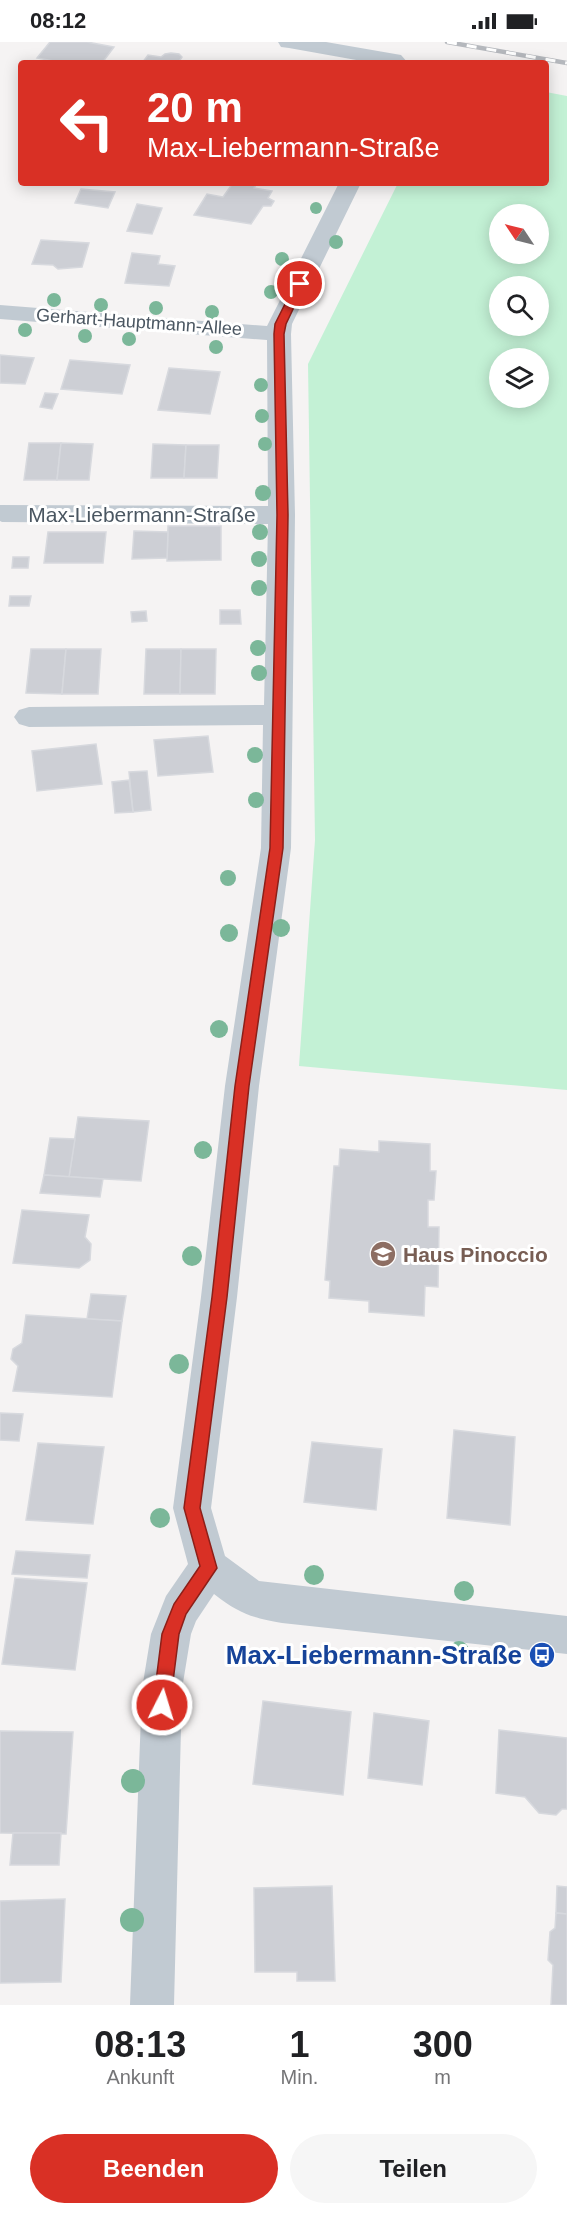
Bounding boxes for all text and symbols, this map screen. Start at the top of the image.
text: 08:12 [30,8,86,33]
icon: left [48,84,126,162]
text: 20 m [147,84,243,131]
text: Max-Liebermann-Straße [147,133,440,163]
north arrow [489,204,549,264]
map controls [489,204,549,408]
pin [274,258,325,309]
icon: arrive [283,267,316,300]
button: search [489,276,549,336]
street label: Gerhart-Hauptmann-Allee [35,305,243,339]
button: layers [489,348,549,408]
street label: Max-Liebermann-Straße [28,503,256,526]
school or university icon: Haus Pinoccio [368,1239,398,1269]
place label: Haus Pinoccio [403,1243,548,1266]
place label: Max-Liebermann-Straße [226,1640,522,1670]
bus stop icon: Max-Liebermann-Straße [527,1640,557,1670]
position arrow [130,1673,194,1737]
text: 08:13 [94,2024,186,2065]
text: 1 [289,2024,309,2065]
text: 300 [413,2024,473,2065]
text: Ankunft [106,2066,174,2088]
text: Min. [281,2066,318,2088]
text: m [434,2066,451,2088]
button: Beenden [30,2134,278,2203]
button: Teilen [290,2134,537,2203]

